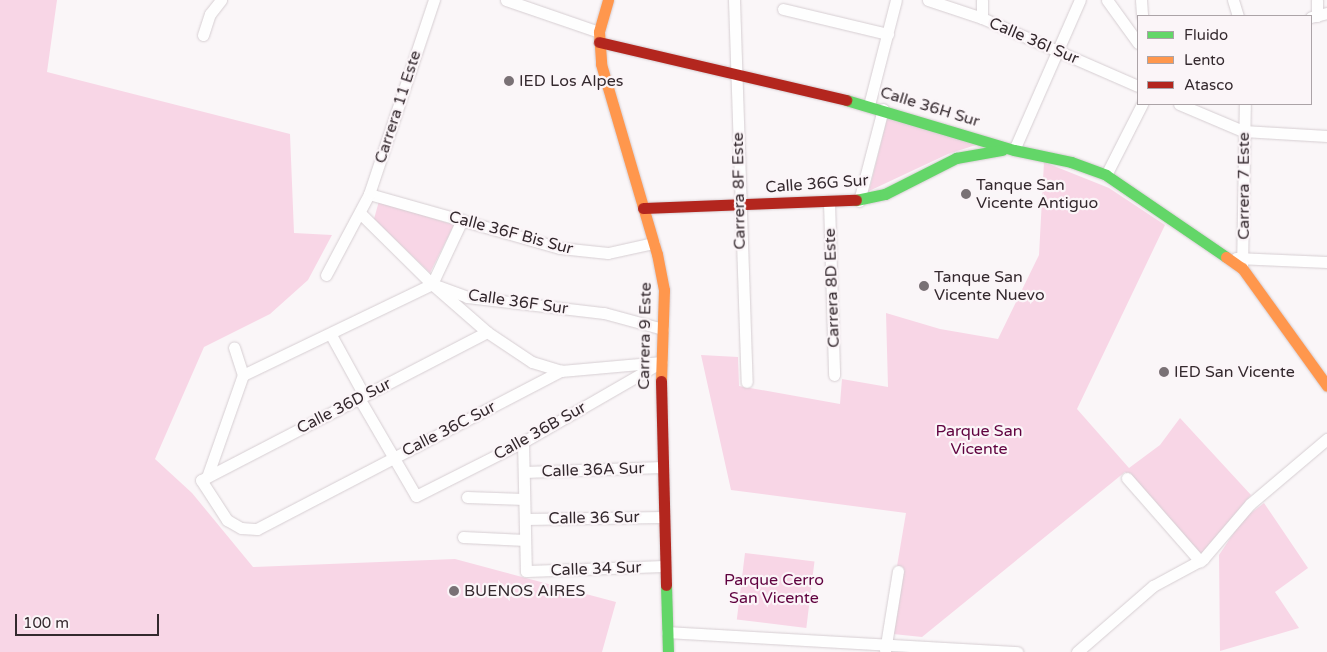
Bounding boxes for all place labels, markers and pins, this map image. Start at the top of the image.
place label: IED Los Alpes [519,71,623,91]
marker: IED Los Alpes [503,75,515,87]
place label: Tanque San Vicente Antiguo [976,175,1098,213]
marker: Tanque San Vicente Antiguo [960,188,972,200]
place label: Tanque San Vicente Nuevo [934,267,1045,305]
marker: Tanque San Vicente Nuevo [918,280,930,292]
place label: IED San Vicente [1174,362,1295,382]
marker: IED San Vicente [1158,366,1170,378]
place label: BUENOS AIRES [464,581,585,601]
marker: BUENOS AIRES [448,585,460,597]

